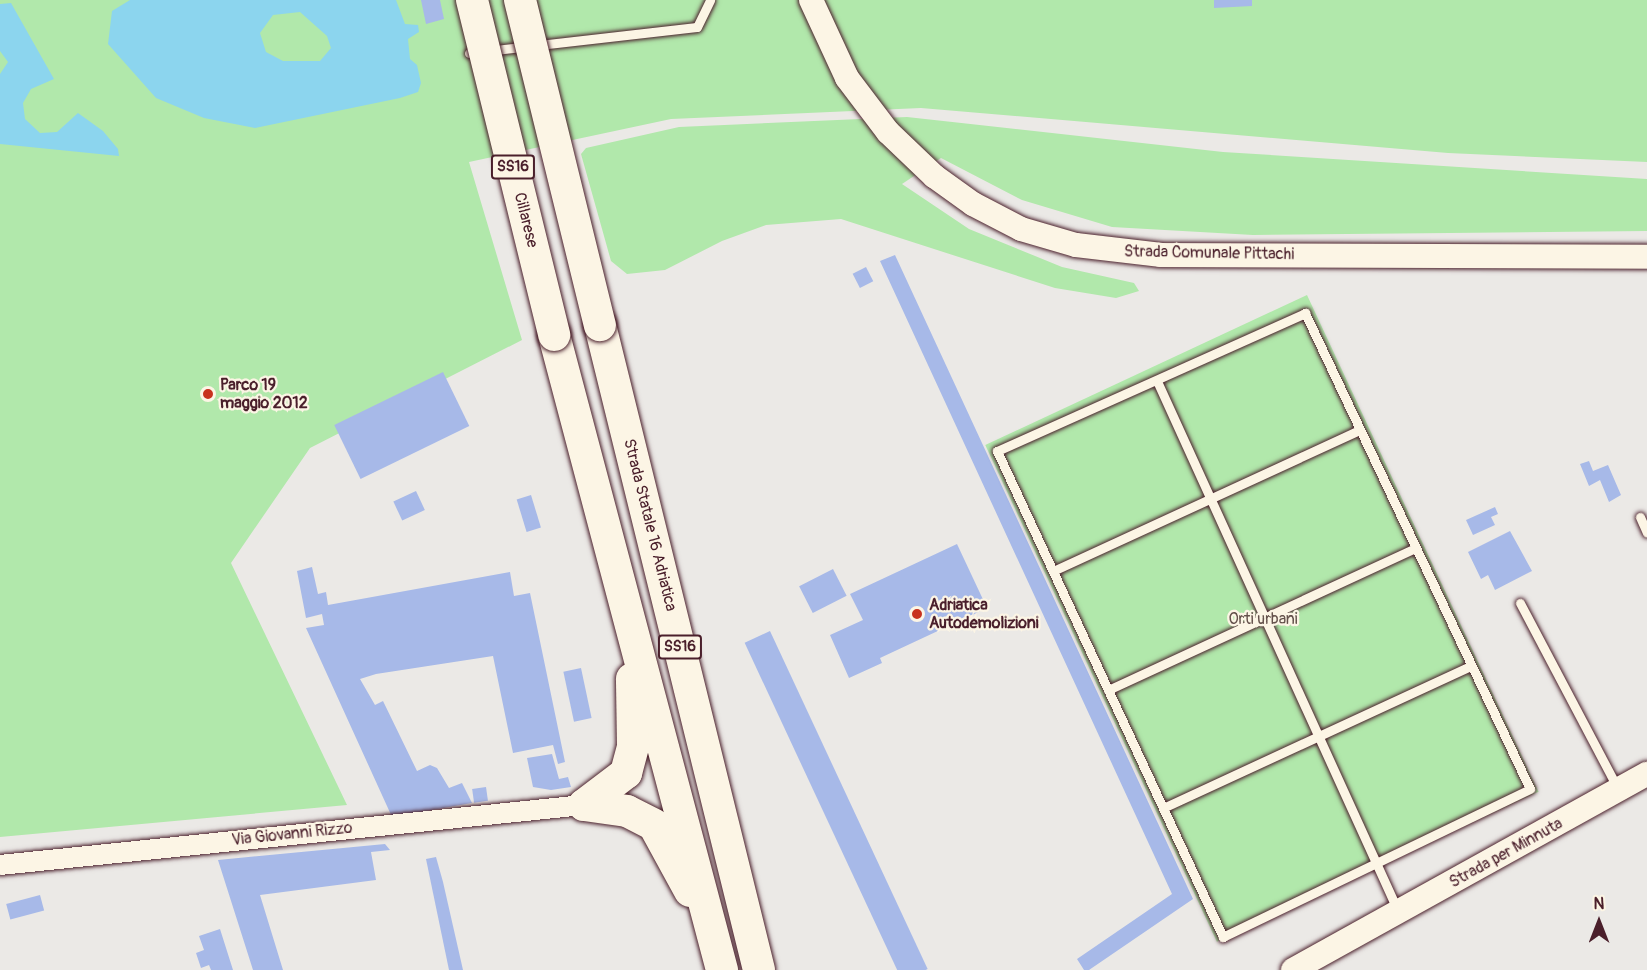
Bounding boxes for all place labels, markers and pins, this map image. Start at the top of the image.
place label: Parco 19 maggio 2012 [220,375,308,413]
marker: Parco 19 maggio 2012 [201,387,215,401]
place label: Adriatica Autodemolizioni [929,595,1039,633]
marker: Adriatica Autodemolizioni [910,607,924,621]

